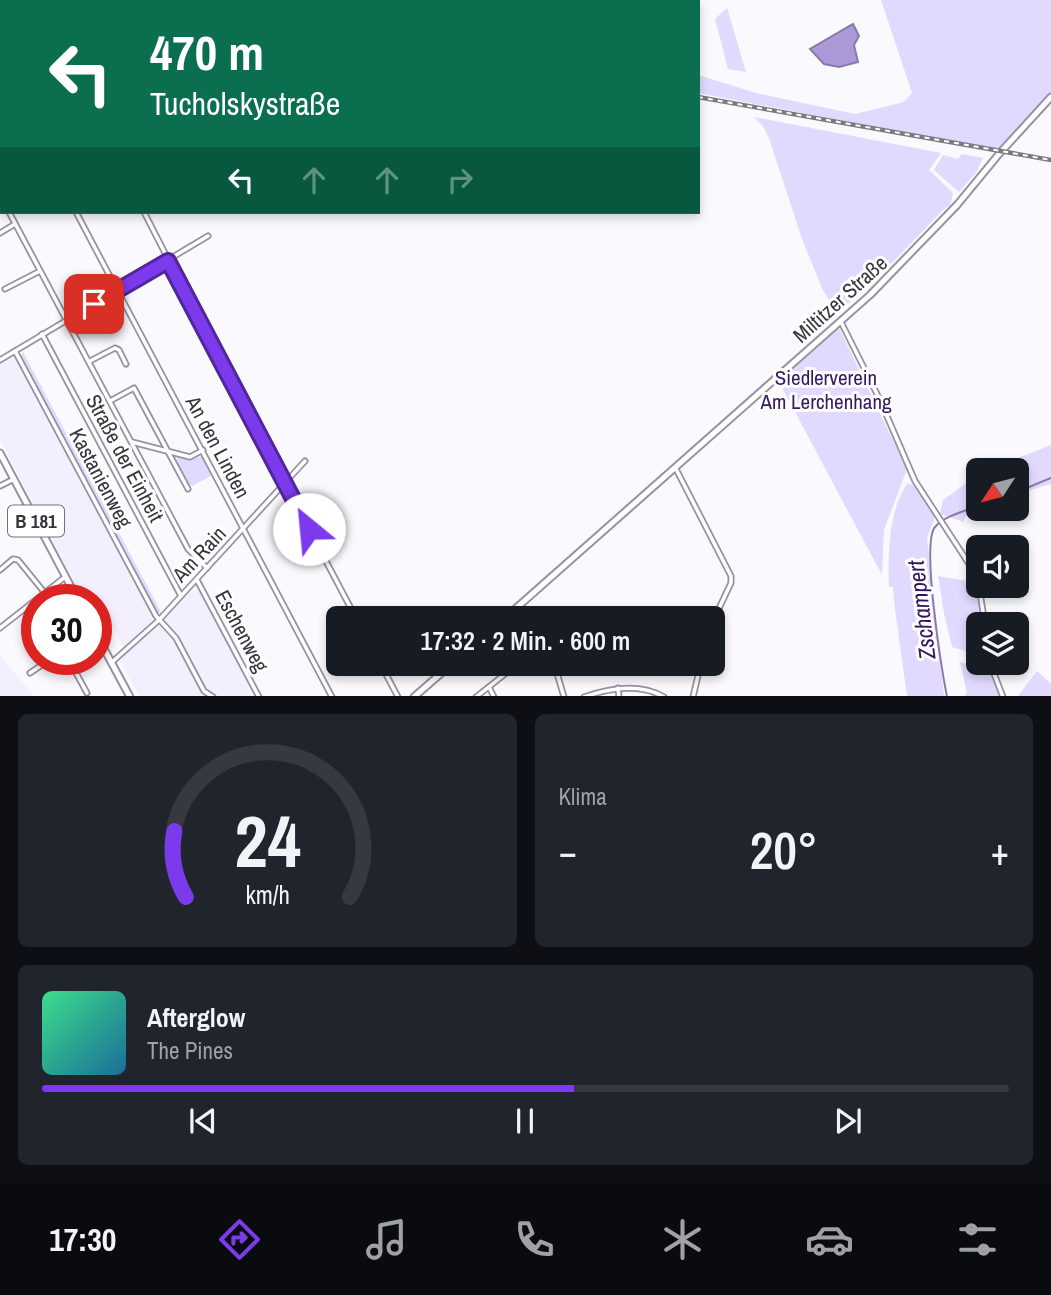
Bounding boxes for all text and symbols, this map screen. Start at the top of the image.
text: 470 m [150,19,264,85]
icon: left [35,28,126,119]
text: Tucholskystraße [150,82,340,125]
icon: left [222,161,260,199]
icon: ahead [295,161,333,199]
icon: ahead [368,161,406,199]
icon: right [441,161,479,199]
street label: Miltitzer Straße [787,249,893,349]
pin [64,274,124,334]
icon: arrive [75,285,113,323]
park label: Siedlerverein Am Lerchenhang [759,363,892,416]
street label: Straße der Einheit [79,389,171,527]
street label: An den Linden [178,390,257,503]
street label: Kastanienweg [63,423,140,533]
north arrow [966,458,1029,522]
map controls [966,458,1029,675]
position arrow [272,492,346,566]
road number: B 181 [8,506,64,536]
street label: Am Rain [165,520,232,589]
button: sound [966,535,1029,598]
water label: Zschampert [899,558,943,662]
speed limit sign: 30 [21,584,112,675]
street label: Eschenweg [208,585,276,677]
button: layers [966,612,1029,675]
text: 17:32 · 2 Min. · 600 m [421,623,630,658]
text: Klima [559,781,607,812]
text: 24 [234,792,300,890]
text: 20° [750,815,818,885]
text: − [559,826,577,877]
text: + [991,826,1009,877]
text: km/h [245,877,289,911]
text: Afterglow [147,1000,245,1035]
text: The Pines [147,1035,233,1066]
icon: previous [184,1102,222,1140]
icon: pause [506,1102,544,1140]
icon: next [829,1102,867,1140]
icon: directions [215,1215,264,1264]
icon: music [362,1215,411,1264]
icon: phone [510,1215,559,1264]
icon: climate [658,1215,707,1264]
icon: car [805,1215,854,1264]
icon: filters [953,1215,1002,1264]
text: 17:30 [49,1218,116,1261]

